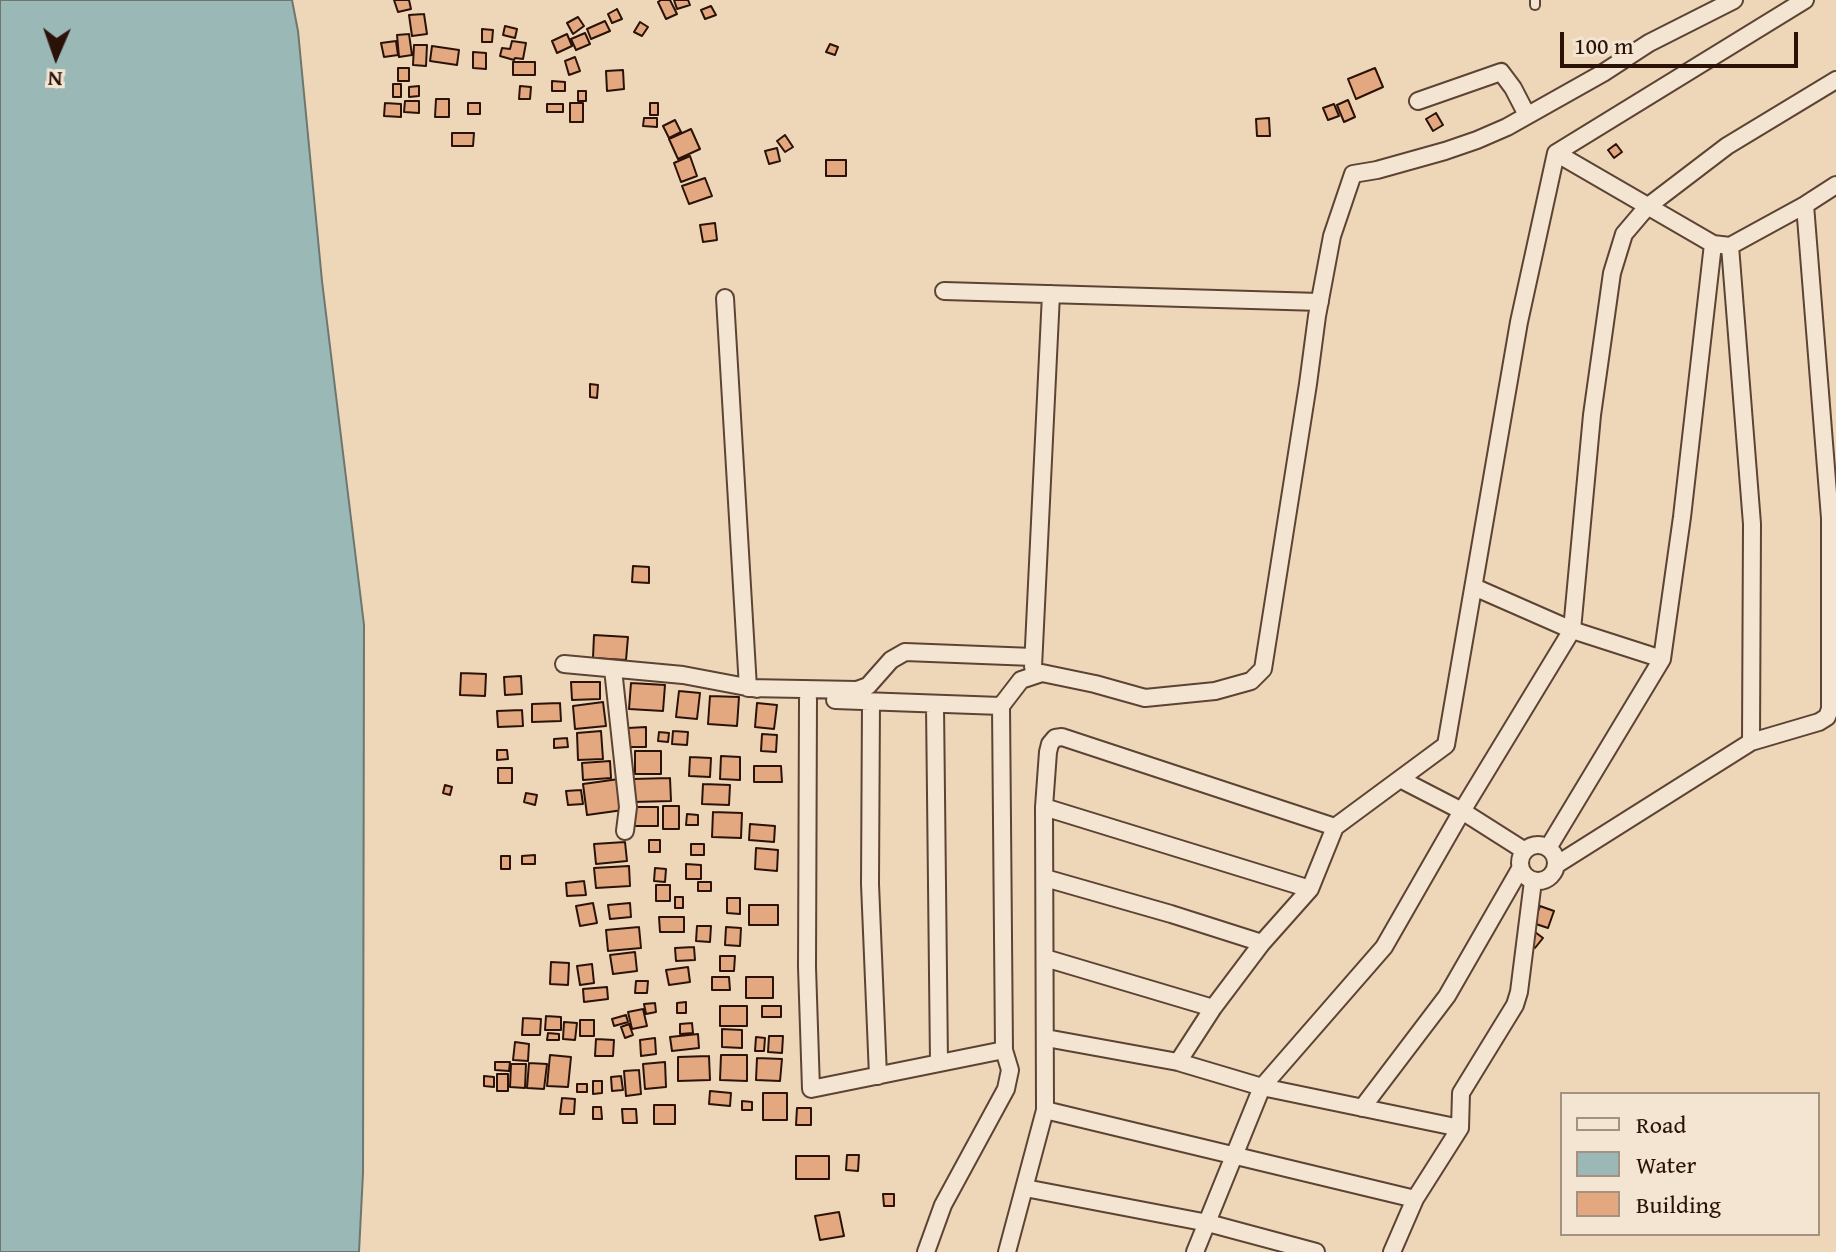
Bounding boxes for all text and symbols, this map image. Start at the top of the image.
north arrow [16,16,96,96]
scale bar [1564,16,1802,66]
text: 100 m [1574,28,1634,63]
text: N [47,64,63,96]
legend [1560,1092,1820,1236]
text: Road [1636,1107,1686,1142]
text: Water [1636,1147,1696,1182]
text: Building [1636,1187,1721,1222]

